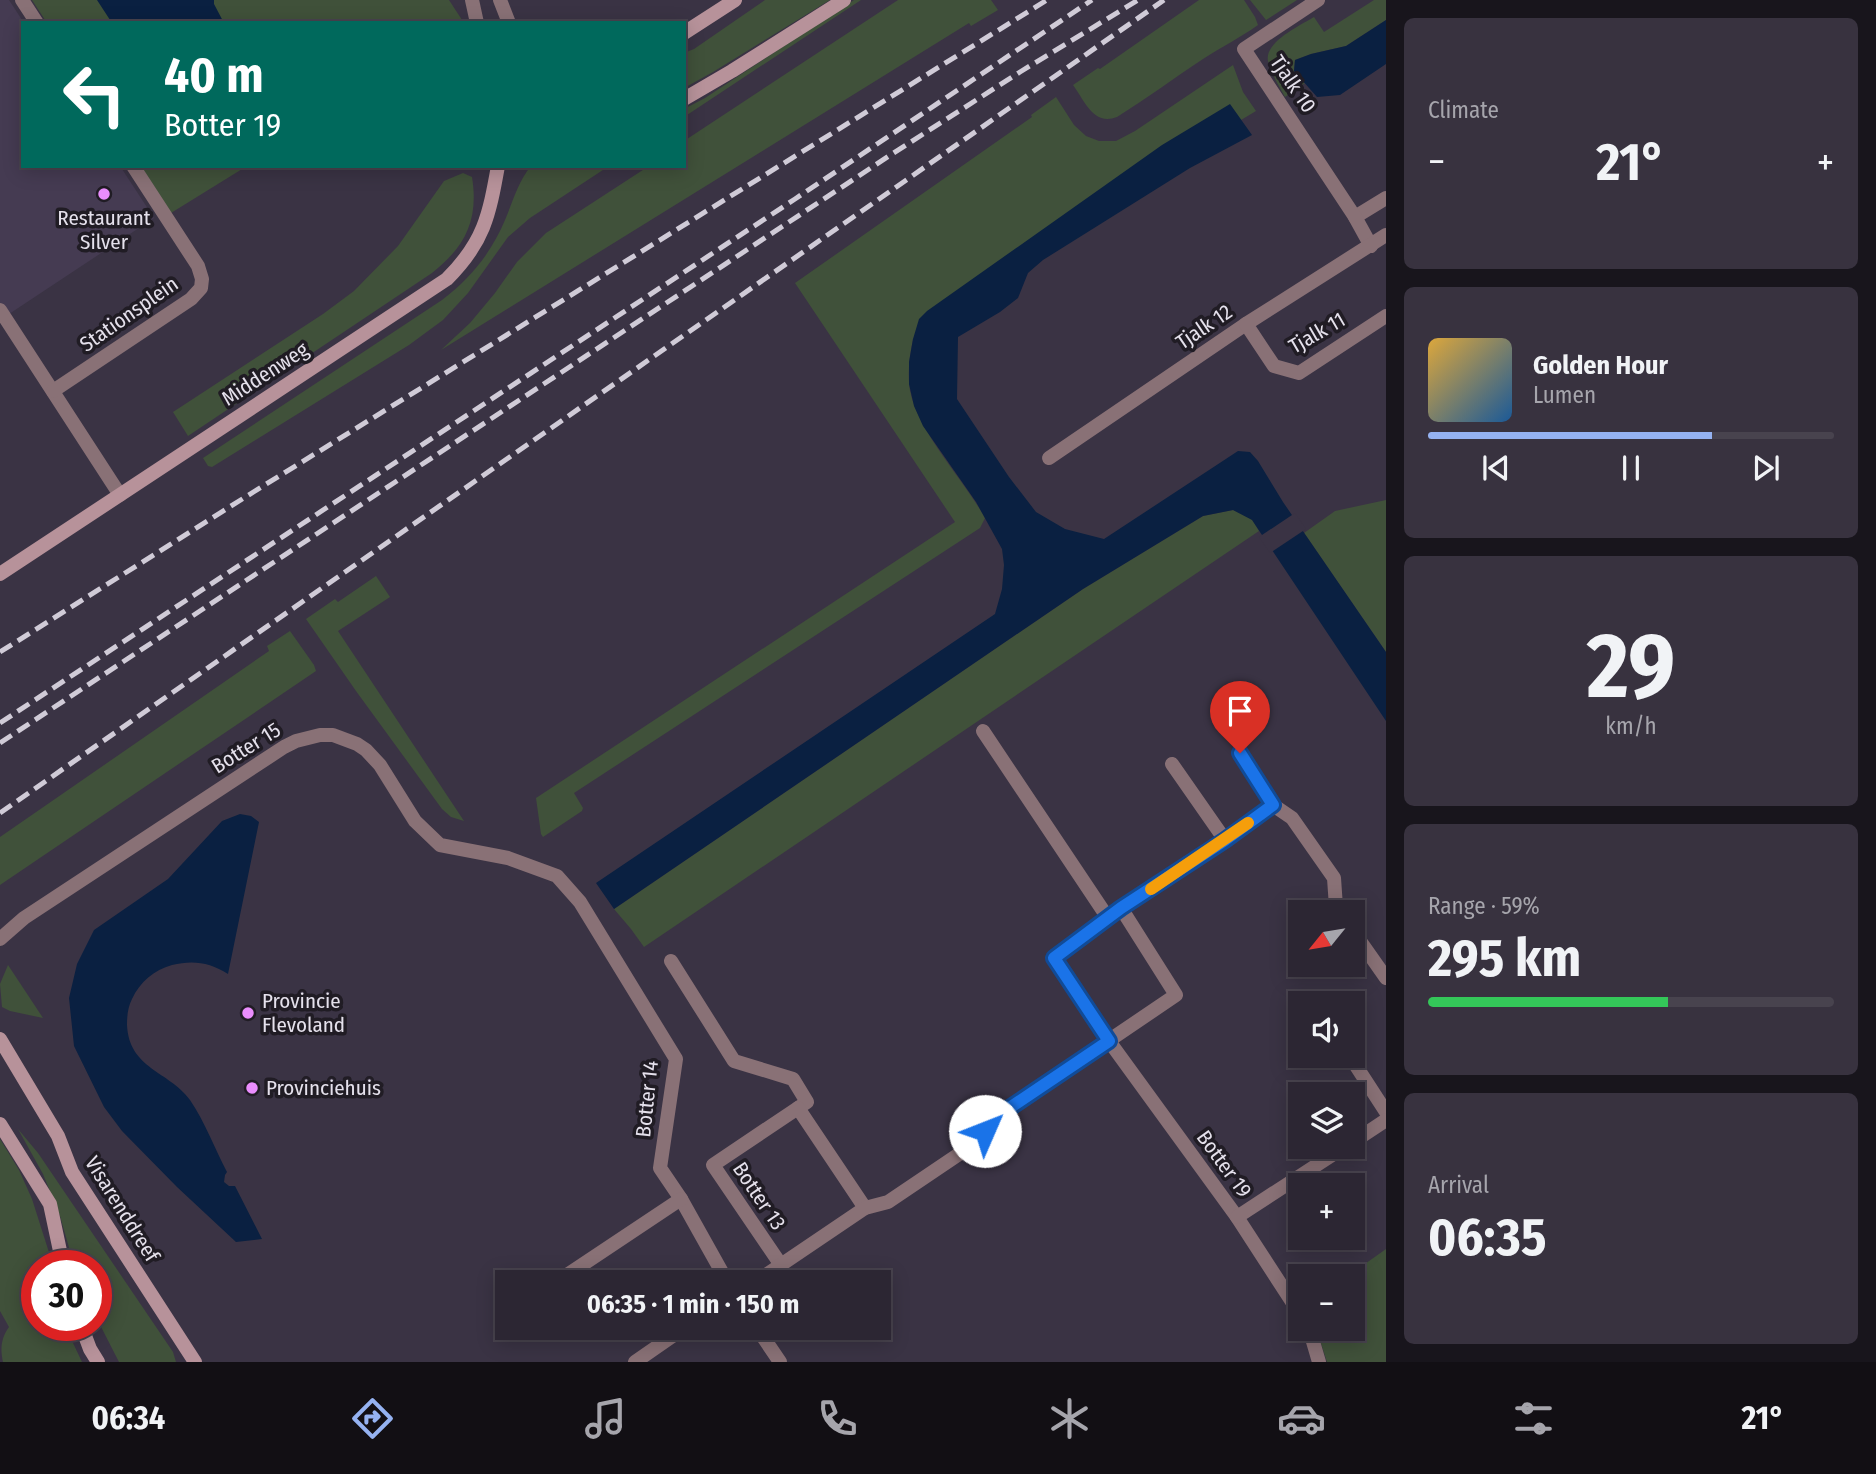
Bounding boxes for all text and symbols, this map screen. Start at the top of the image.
text: 40 m [164,46,264,105]
icon: left [49,49,140,140]
street label: Tjalk 10 [1264,50,1322,118]
text: Climate [1428,96,1499,124]
text: Botter 19 [164,106,281,144]
text: 21° [1596,131,1666,194]
text: − [1428,139,1445,185]
text: + [1817,139,1834,185]
marker: Restaurant Silver [96,186,112,202]
place label: Restaurant Silver [57,205,151,255]
street label: Stationsplein [75,271,183,357]
street label: Tjalk 12 [1171,299,1237,355]
street label: Tjalk 11 [1284,307,1350,359]
street label: Middenweg [217,336,313,412]
text: Golden Hour [1533,350,1668,381]
text: Lumen [1533,381,1596,409]
icon: previous [1477,449,1515,487]
icon: pause [1612,449,1650,487]
icon: next [1747,449,1785,487]
text: 29 [1587,612,1675,721]
pin [1210,681,1270,753]
icon: arrive [1221,692,1259,730]
text: km/h [1605,712,1657,740]
street label: Botter 15 [207,717,285,779]
text: Range · 59% [1428,892,1540,920]
north arrow [1288,900,1365,976]
map controls [1288,900,1365,1341]
text: 295 km [1428,927,1581,990]
place label: Provincie Flevoland [262,988,345,1038]
button: sound [1288,991,1365,1068]
marker: Provincie Flevoland [240,1005,256,1021]
street label: Botter 14 [630,1059,664,1139]
place label: Provinciehuis [266,1075,381,1101]
marker: Provinciehuis [244,1080,260,1096]
button: layers [1288,1082,1365,1159]
position arrow [948,1094,1022,1168]
street label: Botter 19 [1191,1125,1257,1203]
street label: Visarenddreef [79,1151,166,1268]
street label: Botter 13 [727,1157,791,1235]
text: Arrival [1428,1171,1489,1199]
button: + [1288,1173,1365,1250]
text: 06:35 [1428,1206,1546,1269]
speed limit sign: 30 [21,1250,112,1341]
button: − [1288,1264,1365,1341]
text: 06:35 · 1 min · 150 m [587,1289,799,1320]
icon: directions [348,1394,397,1443]
icon: music [581,1394,630,1443]
icon: phone [813,1394,862,1443]
icon: climate [1045,1394,1094,1443]
icon: car [1277,1394,1326,1443]
icon: filters [1509,1394,1558,1443]
text: 06:34 [92,1399,165,1437]
text: 21° [1742,1399,1784,1437]

